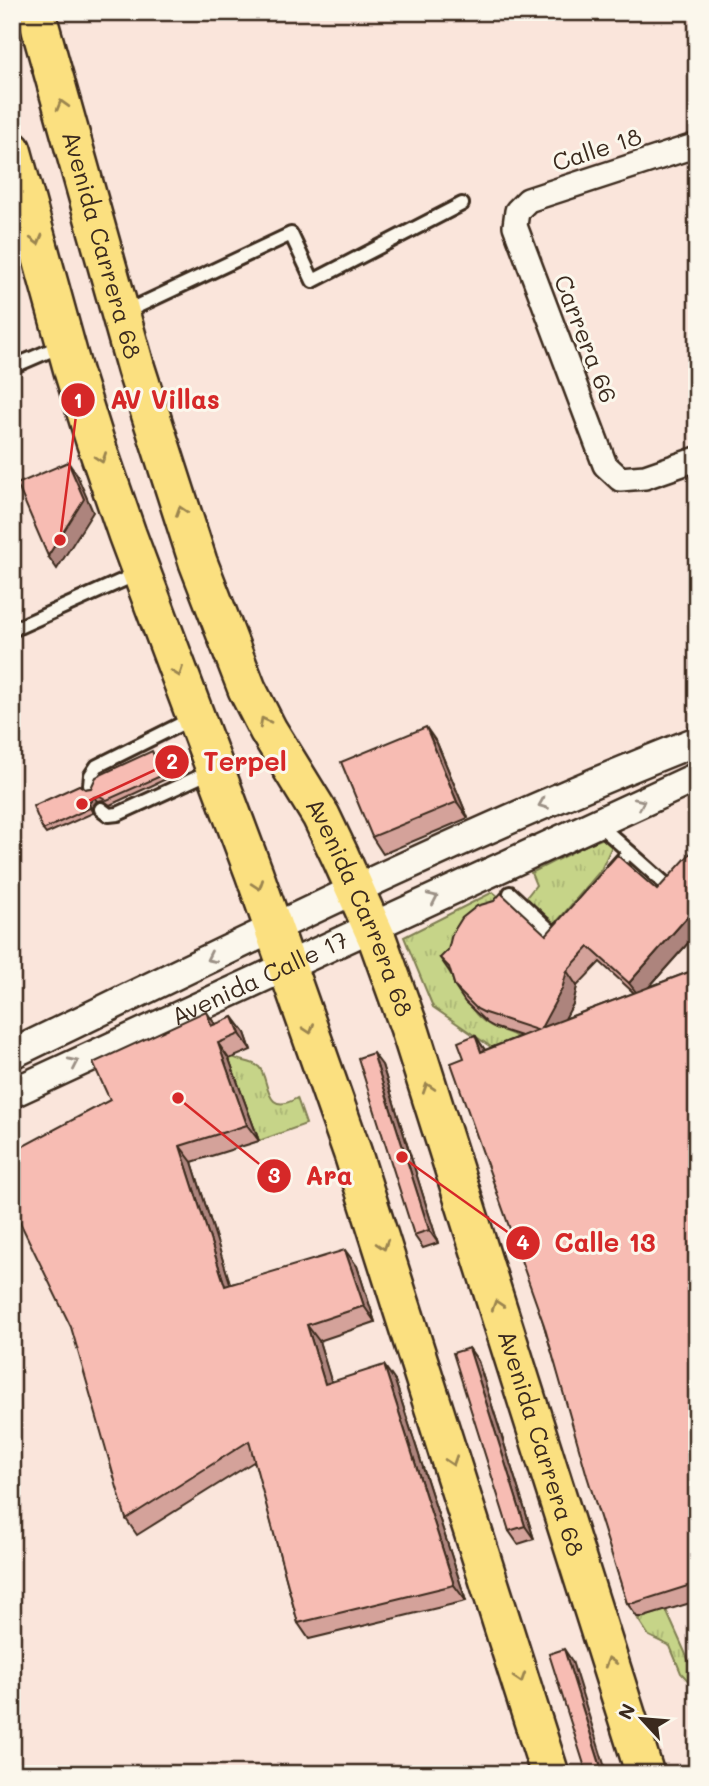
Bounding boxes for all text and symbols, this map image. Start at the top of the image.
one-way arrow [55,99,70,111]
street label: Calle 18 [548,120,645,178]
street label: Avenida Carrera 68 [56,127,149,362]
one-way arrow [28,233,43,245]
street label: Carrera 66 [548,270,625,407]
callout: AV Villas [61,377,234,424]
text: AV Villas [110,382,220,416]
text: 1 [73,386,83,413]
one-way arrow [93,451,107,463]
one-way arrow [175,505,189,518]
one-way arrow [170,665,184,677]
one-way arrow [259,717,273,729]
callout: Terpel [154,739,301,786]
text: Terpel [203,744,287,778]
text: 2 [166,747,178,774]
street label: Avenida Carrera 68 [300,792,421,1021]
one-way arrow [538,796,550,810]
one-way arrow [633,797,645,811]
one-way arrow [250,878,264,890]
one-way arrow [426,892,438,906]
street label: Avenida Calle 17 [166,923,353,1031]
one-way arrow [206,949,218,963]
one-way arrow [301,1023,315,1035]
one-way arrow [67,1057,79,1071]
one-way arrow [422,1082,437,1094]
callout: Ara [256,1152,367,1199]
text: Ara [305,1158,353,1192]
text: 3 [268,1161,280,1188]
callout: Calle 13 [506,1220,670,1267]
text: Calle 13 [554,1225,656,1259]
text: 4 [516,1228,530,1255]
one-way arrow [374,1238,389,1250]
one-way arrow [491,1299,506,1311]
street label: Avenida Carrera 68 [492,1326,592,1560]
one-way arrow [443,1455,458,1467]
one-way arrow [604,1656,619,1668]
one-way arrow [512,1672,526,1684]
north arrow [608,1684,678,1754]
text: N [612,1699,641,1723]

